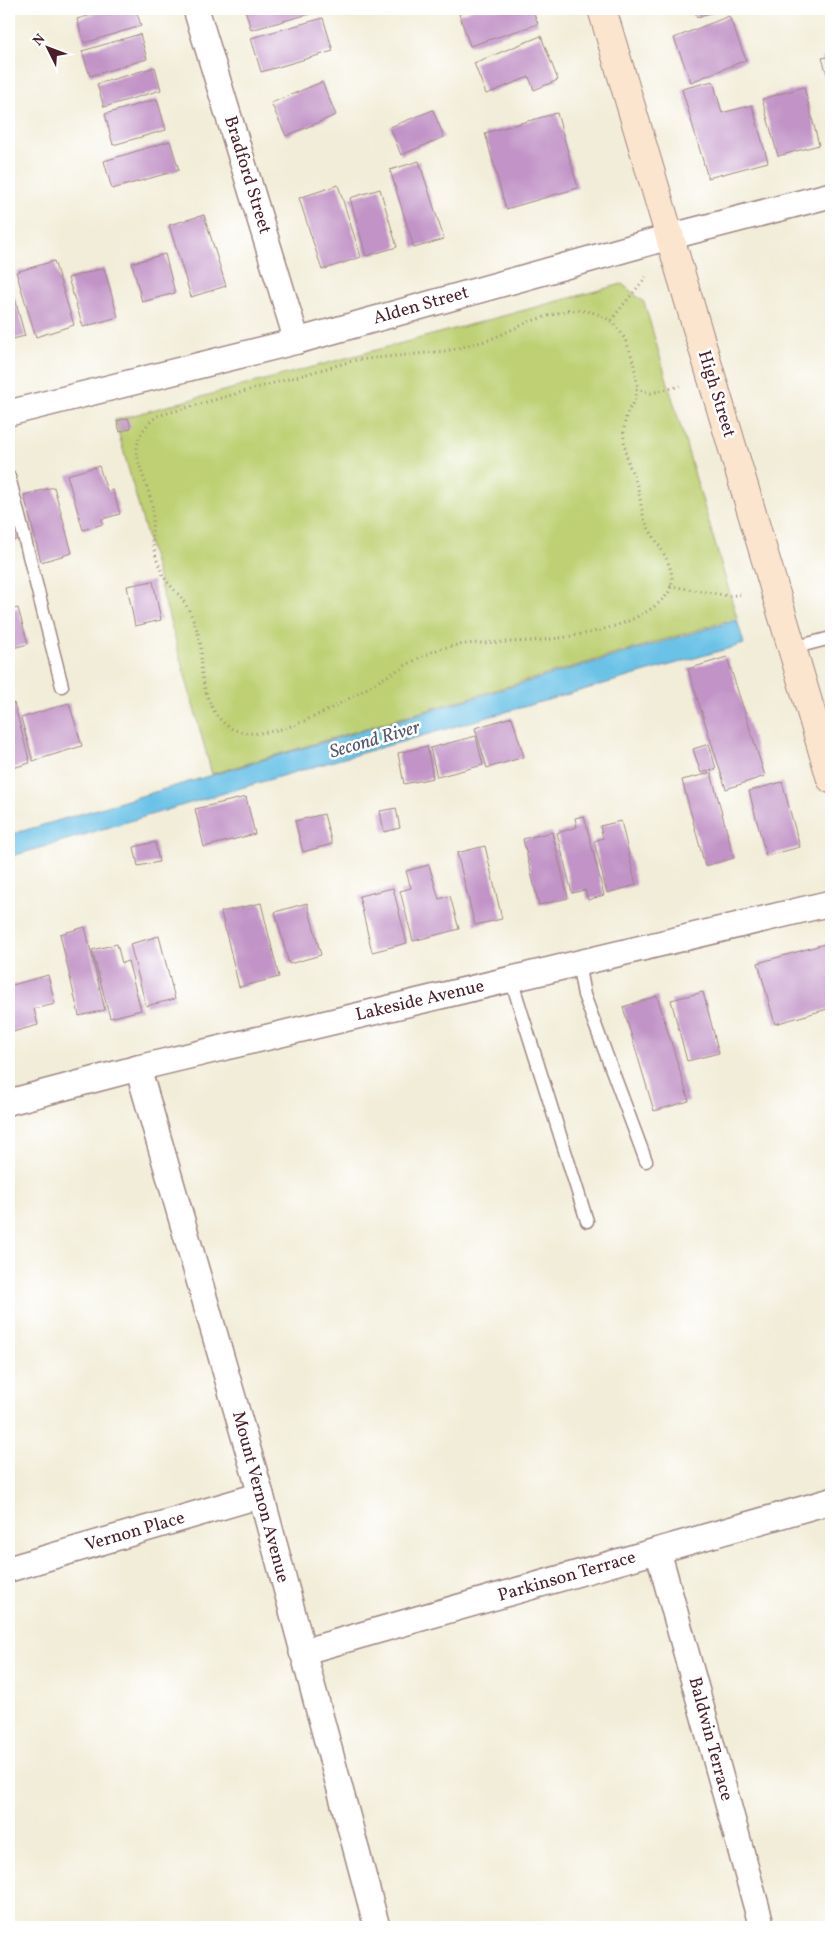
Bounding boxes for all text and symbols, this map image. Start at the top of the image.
north arrow [22,22,72,72]
text: N [29,30,50,50]
street label: Bradford Street [217,113,277,237]
street label: Alden Street [370,280,472,332]
street label: High Street [691,347,741,441]
water label: Second River [327,714,424,765]
street label: Lakeside Avenue [353,974,487,1028]
street label: Mount Vernon Avenue [225,1409,295,1585]
street label: Vernon Place [82,1506,188,1558]
street label: Parkinson Terrace [495,1545,639,1609]
street label: Baldwin Terrace [681,1674,739,1804]

